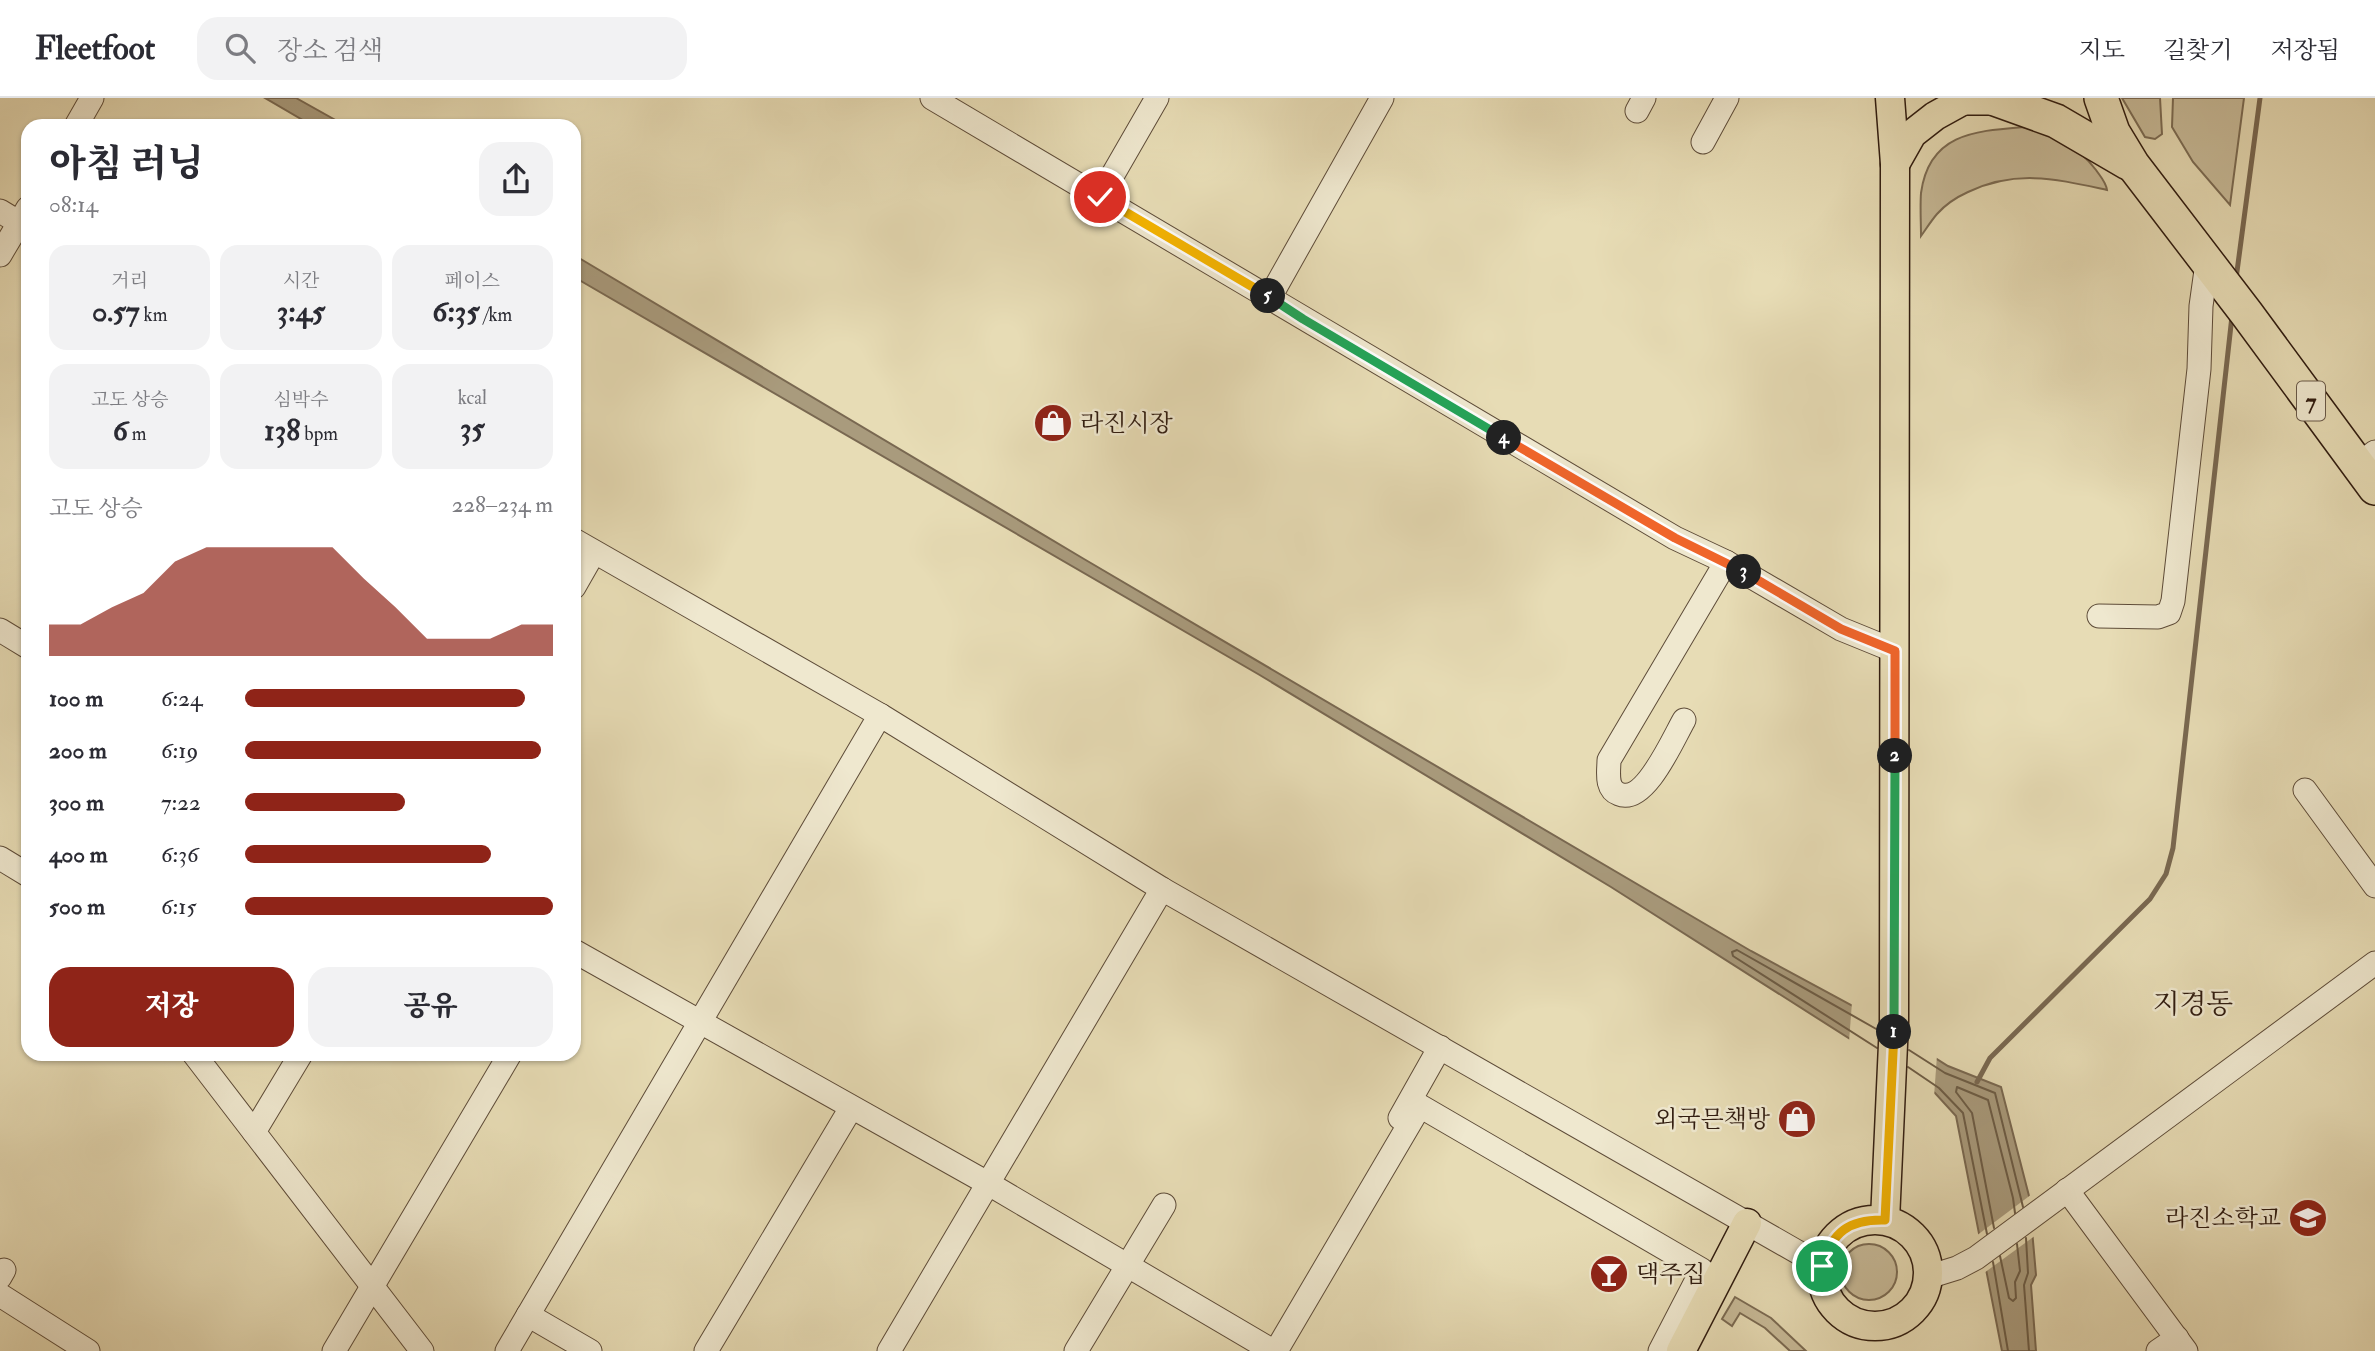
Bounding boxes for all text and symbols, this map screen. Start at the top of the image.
search box [197,17,687,80]
text: Fleetfoot [35,28,155,69]
icon: search [221,29,259,67]
text: 장소 검색 [277,35,383,67]
text: 지도 [2079,35,2125,66]
text: 길찾기 [2163,35,2232,66]
text: 저장됨 [2270,35,2340,66]
text: 아침 러닝 [49,140,204,188]
button: share [479,142,553,216]
pin [1070,167,1130,227]
icon: check [1081,178,1119,216]
text: 08:14 [49,190,98,219]
text: 거리 [111,269,148,293]
text: 시간 [283,269,319,293]
text: 페이스 [445,269,500,293]
pin: 5 [1250,278,1286,314]
text: 5 [1263,283,1272,307]
text: 0.57 [92,293,140,330]
text: 3:45 [277,293,325,330]
text: 6:35 [432,293,480,330]
text: km [140,303,167,327]
text: /km [480,303,512,327]
road number: 7 [2297,382,2325,420]
text: kcal [458,386,487,410]
text: 고도 상승 [91,388,168,412]
text: 심박수 [273,388,329,412]
shop icon: 라진시장 [1032,402,1074,444]
place label: 라진시장 [1080,408,1174,439]
text: 35 [460,410,485,447]
text: 6 [113,412,128,449]
text: 138 [264,412,300,449]
pin: 4 [1486,420,1522,456]
text: m [128,422,147,446]
text: bpm [300,422,338,446]
text: 4 [1498,425,1509,449]
text: 228–234 m [452,490,553,519]
text: 고도 상승 [49,494,143,523]
pin: 3 [1726,554,1762,589]
text: 3 [1740,559,1747,583]
text: 100 m [49,684,103,713]
text: 6:24 [161,684,202,713]
text: 200 m [49,736,107,765]
text: 6:19 [161,736,198,765]
pin: 2 [1878,738,1912,774]
text: 2 [1890,743,1899,767]
text: 300 m [49,788,104,817]
text: 7:22 [161,788,201,817]
text: 400 m [49,840,108,869]
text: 6:36 [161,840,199,869]
text: 500 m [49,892,105,921]
text: 6:15 [161,892,197,921]
button: 저장 [49,967,294,1047]
button: 공유 [308,967,553,1047]
district label: 지경동 [2152,987,2234,1022]
pin: 1 [1876,1014,1912,1049]
text: 1 [1890,1019,1897,1043]
shop icon: 외국믄책방 [1776,1098,1818,1140]
place label: 외국믄책방 [1654,1104,1771,1135]
school or university icon: 라진소학교 [2287,1197,2329,1239]
place label: 라진소학교 [2165,1203,2281,1234]
pin [1792,1236,1852,1296]
icon: arrive [1803,1247,1841,1285]
bar icon: 댁주집 [1588,1253,1630,1295]
place label: 댁주집 [1636,1259,1706,1290]

